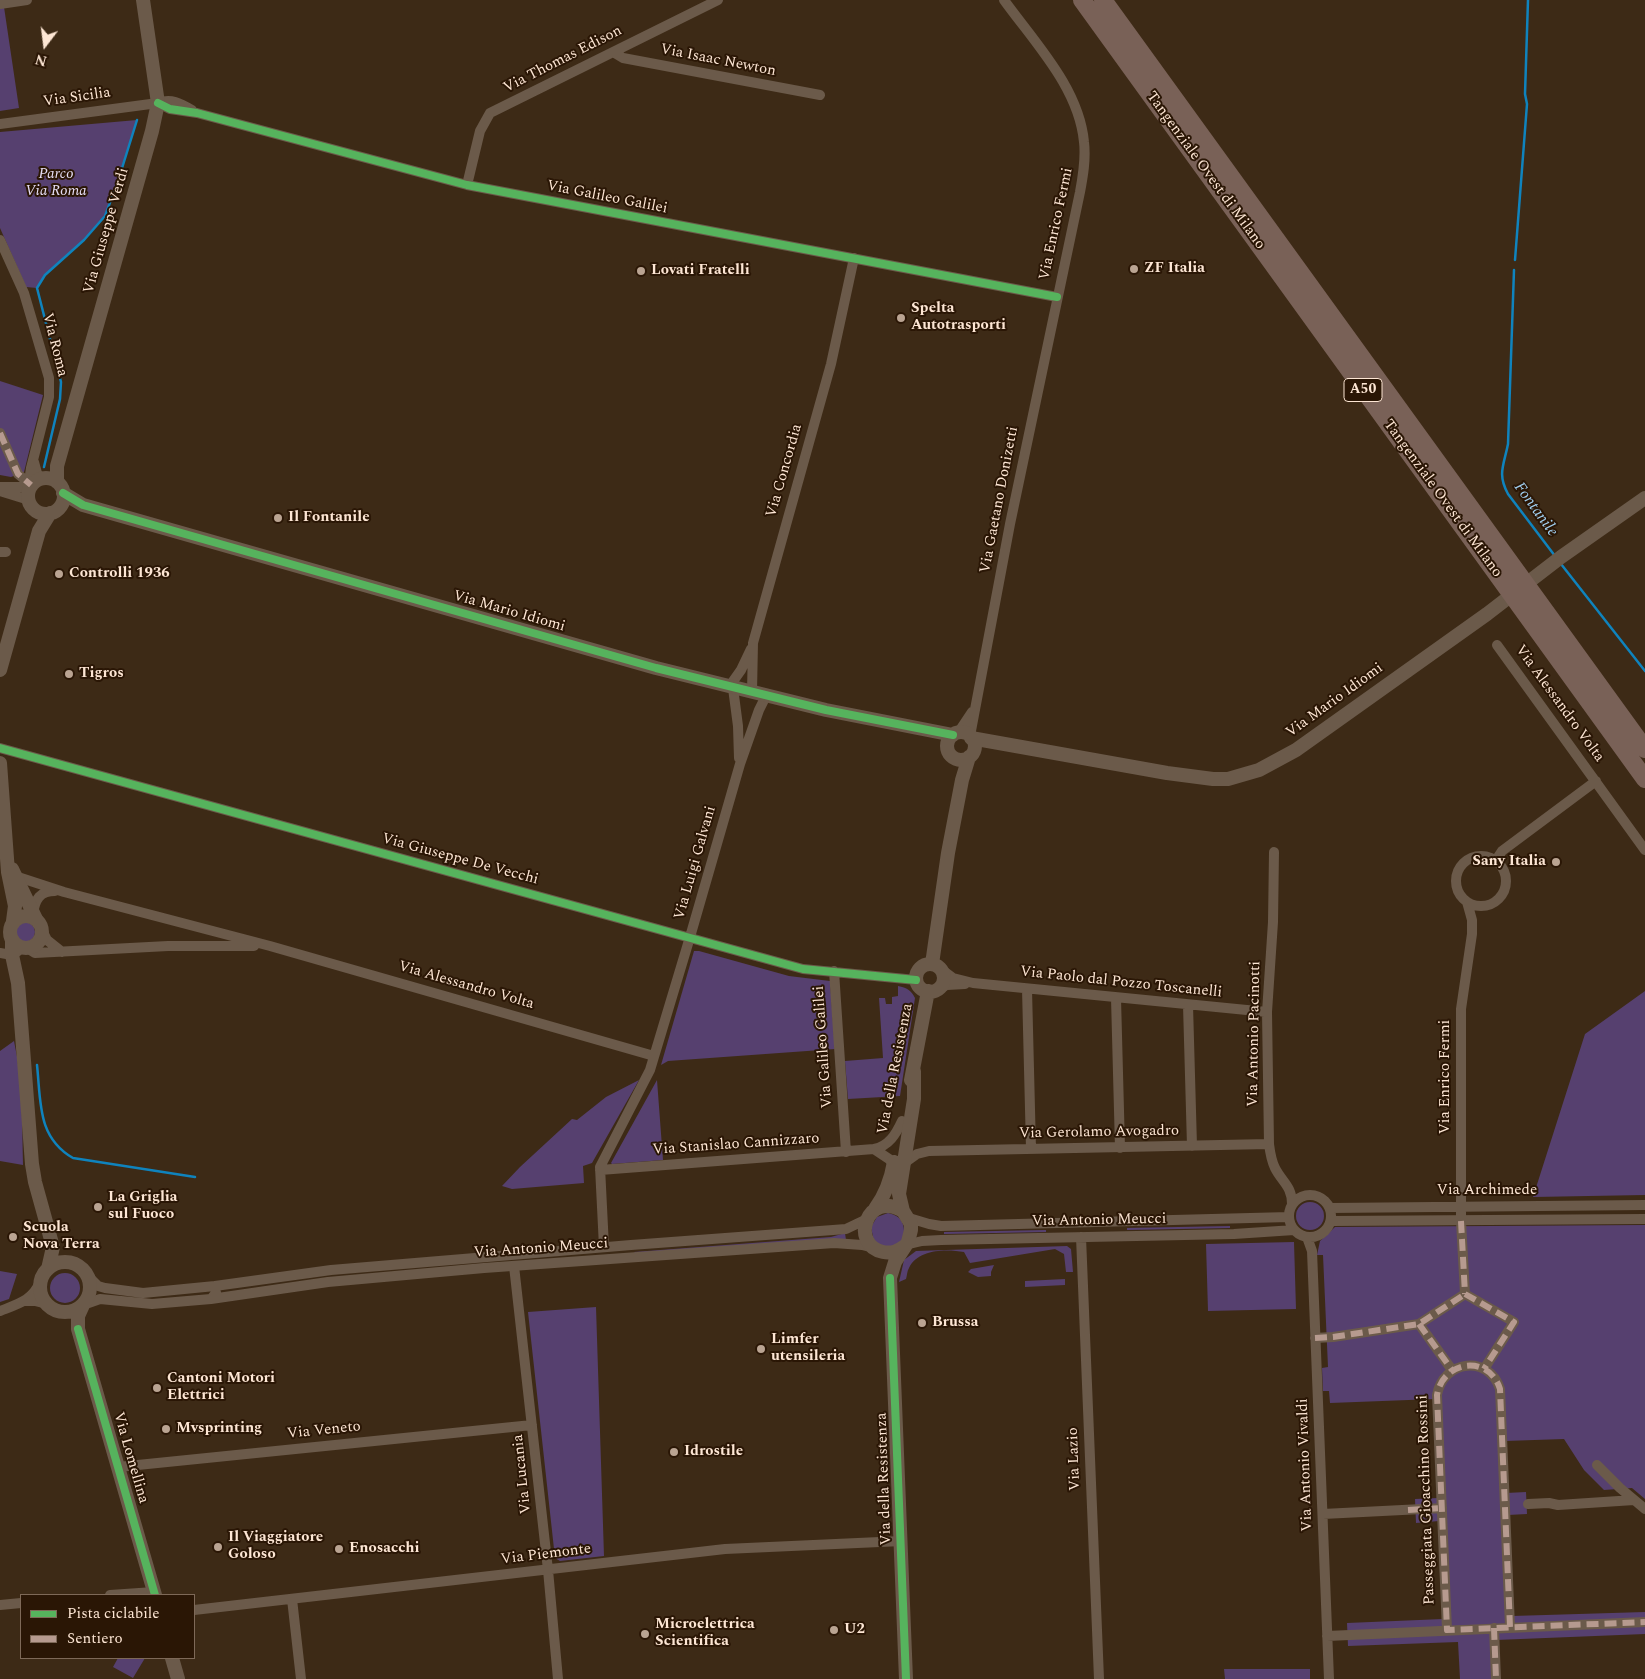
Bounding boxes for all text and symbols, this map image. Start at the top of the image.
north arrow [20,20,70,70]
street label: Via Thomas Edison [501,22,625,98]
street label: Via Isaac Newton [659,41,777,81]
text: N [33,48,49,72]
street label: Via Sicilia [42,84,112,112]
street label: Tangenziale Ovest di Milano [1142,89,1268,253]
park label: Parco Via Roma [25,166,87,201]
street label: Via Giuseppe Verdi [80,166,134,296]
street label: Via Enrico Fermi [1036,166,1078,282]
street label: Via Galileo Galilei [545,177,669,219]
place label: ZF Italia [1144,260,1205,278]
place label: Lovati Fratelli [651,262,750,280]
marker: ZF Italia [1128,263,1140,275]
marker: Lovati Fratelli [635,265,647,277]
place label: Spelta Autotrasporti [911,300,1006,335]
street label: Via Roma [37,311,71,379]
marker: Spelta Autotrasporti [895,312,907,324]
road number: A50 [1344,378,1382,402]
street label: Tangenziale Ovest di Milano [1379,417,1505,581]
street label: Via Concordia [763,422,807,520]
street label: Via Gaetano Donizetti [977,425,1023,575]
water label: Fontanile [1509,479,1561,541]
place label: Il Fontanile [288,509,370,527]
marker: Il Fontanile [272,512,284,524]
place label: Controlli 1936 [69,565,170,583]
marker: Controlli 1936 [53,568,65,580]
street label: Via Mario Idiomi [451,587,567,637]
street label: Via Alessandro Volta [1511,642,1607,766]
street label: Via Mario Idiomi [1283,660,1387,742]
place label: Tigros [79,665,124,683]
marker: Tigros [63,668,75,680]
street label: Via Luigi Galvani [671,804,721,922]
street label: Via Giuseppe De Vecchi [380,830,540,890]
place label: Sany Italia [1472,853,1546,871]
marker: Sany Italia [1550,856,1562,868]
street label: Via Alessandro Volta [396,958,536,1014]
street label: Via Antonio Pacinotti [1245,961,1265,1107]
street label: Via Paolo dal Pozzo Toscanelli [1019,963,1223,1003]
street label: Via Galileo Galilei [811,985,837,1109]
street label: Via della Resistenza [874,1002,918,1136]
street label: Via Enrico Fermi [1437,1020,1455,1134]
street label: Via Gerolamo Avogadro [1019,1123,1179,1143]
street label: Via Stanislao Cannizzaro [652,1130,820,1160]
street label: Via Archimede [1437,1182,1537,1200]
place label: La Griglia sul Fuoco [108,1189,177,1224]
marker: La Griglia sul Fuoco [92,1201,104,1213]
street label: Via Antonio Meucci [1032,1211,1166,1231]
place label: Scuola Nova Terra [23,1219,100,1254]
marker: Scuola Nova Terra [7,1231,19,1243]
street label: Via Antonio Meucci [473,1235,609,1263]
place label: Brussa [932,1314,978,1332]
marker: Brussa [916,1317,928,1329]
place label: Limfer utensileria [771,1331,845,1366]
marker: Limfer utensileria [755,1343,767,1355]
place label: Cantoni Motori Elettrici [167,1370,275,1405]
marker: Cantoni Motori Elettrici [151,1382,163,1394]
street label: Passeggiata Gioacchino Rossini [1414,1395,1440,1605]
street label: Via Antonio Vivaldi [1295,1398,1317,1532]
street label: Via Lomellina [108,1410,152,1506]
street label: Via della Resistenza [874,1412,896,1546]
street label: Via Veneto [286,1418,362,1444]
place label: Mvsprinting [176,1420,262,1438]
marker: Mvsprinting [160,1423,172,1435]
street label: Via Lazio [1065,1427,1085,1491]
street label: Via Lucania [510,1433,536,1515]
place label: Idrostile [684,1443,743,1461]
marker: Idrostile [668,1446,680,1458]
place label: Il Viaggiatore Goloso [228,1529,323,1564]
place label: Enosacchi [349,1540,420,1558]
marker: Il Viaggiatore Goloso [212,1541,224,1553]
street label: Via Piemonte [500,1541,592,1569]
marker: Enosacchi [333,1543,345,1555]
legend [20,1594,195,1659]
text: Pista ciclabile [67,1602,160,1625]
place label: Microelettrica Scientifica [655,1616,755,1651]
place label: U2 [844,1621,865,1639]
marker: U2 [828,1624,840,1636]
text: Sentiero [67,1627,123,1650]
marker: Microelettrica Scientifica [639,1628,651,1640]

